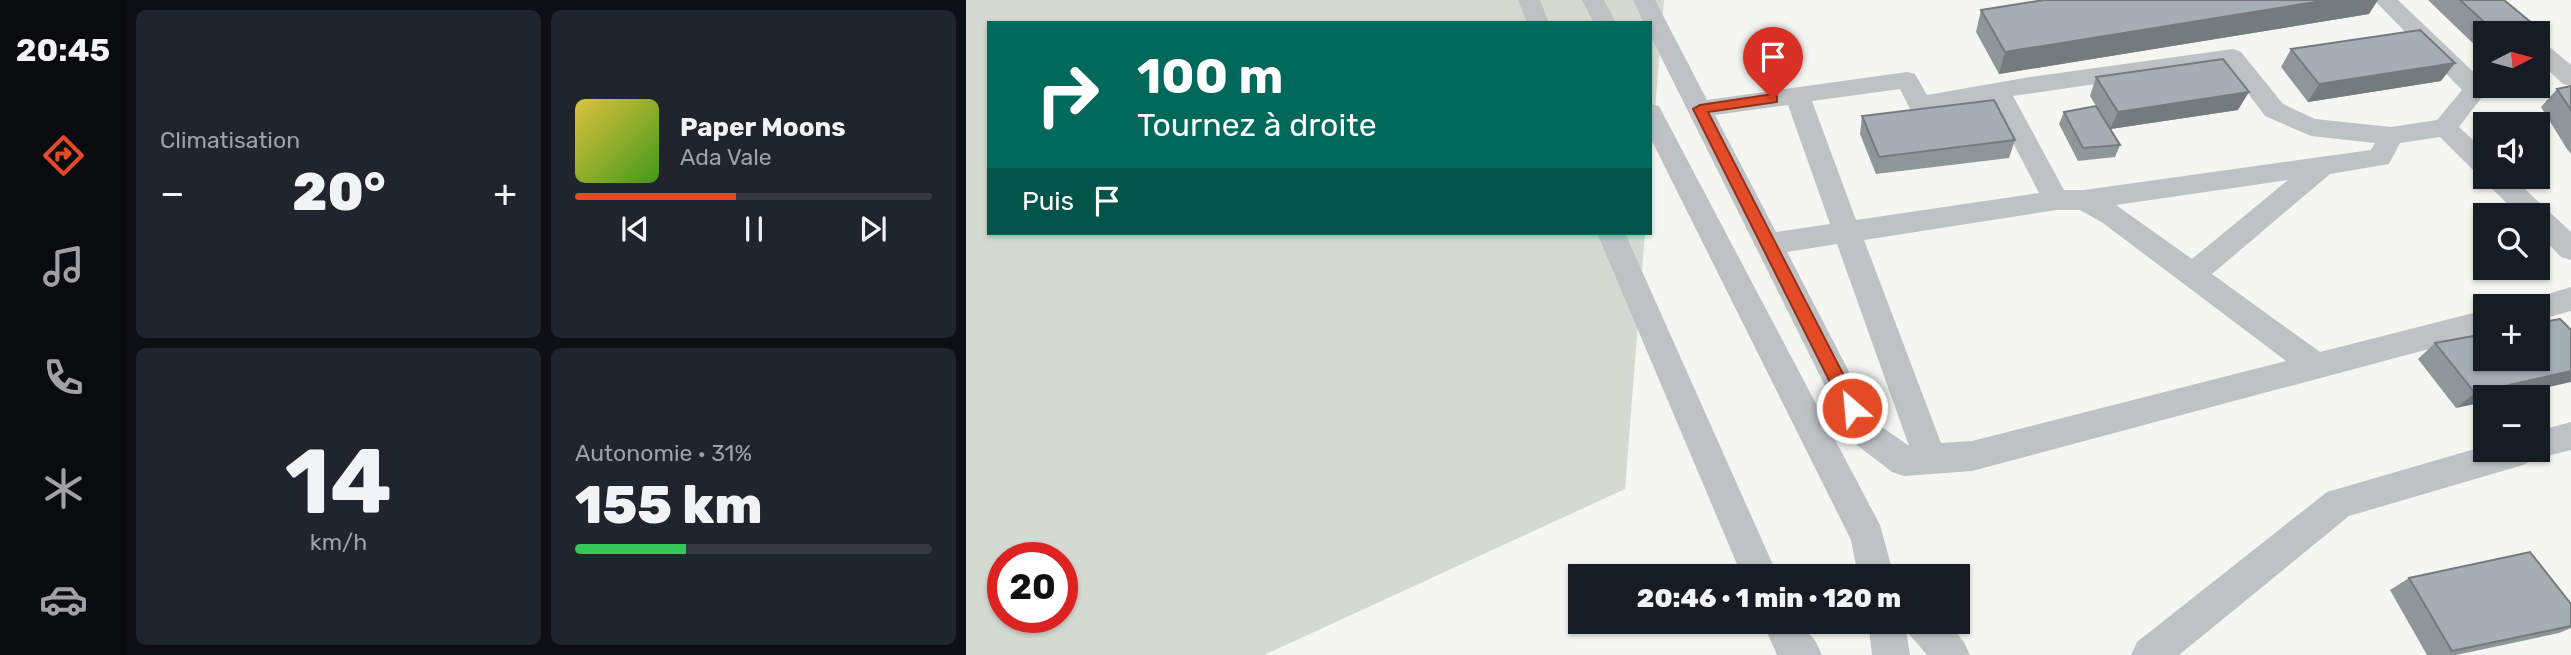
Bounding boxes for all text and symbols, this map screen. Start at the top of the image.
north arrow [2473,21,2550,98]
map controls [2473,21,2550,462]
pin [1743,27,1803,99]
text: 20:45 [16,31,110,69]
icon: arrive [1754,38,1792,76]
text: 100 m [1137,47,1283,105]
icon: right [1022,49,1113,140]
text: Tournez à droite [1137,106,1377,144]
text: Paper Moons [680,112,846,143]
button: sound [2473,112,2550,189]
text: Climatisation [160,126,300,154]
icon: directions [39,131,88,180]
text: Ada Vale [680,143,772,171]
text: 20° [292,161,386,223]
text: − [160,170,185,216]
text: + [493,170,517,216]
icon: arrive [1088,182,1126,220]
text: Puis [1022,186,1074,217]
button: search [2473,203,2550,280]
icon: previous [616,210,654,248]
icon: pause [735,210,773,248]
icon: next [854,210,892,248]
icon: music [39,242,88,291]
button: + [2473,294,2550,371]
icon: phone [39,353,88,402]
position arrow [1815,371,1889,445]
button: − [2473,385,2550,462]
text: 14 [285,428,392,536]
text: Autonomie · 31% [575,439,752,467]
icon: climate [39,464,88,513]
text: 155 km [575,474,762,536]
text: km/h [310,528,367,556]
speed limit sign: 20 [987,542,1078,633]
icon: car [39,575,88,624]
text: 20:46 · 1 min · 120 m [1637,583,1901,614]

